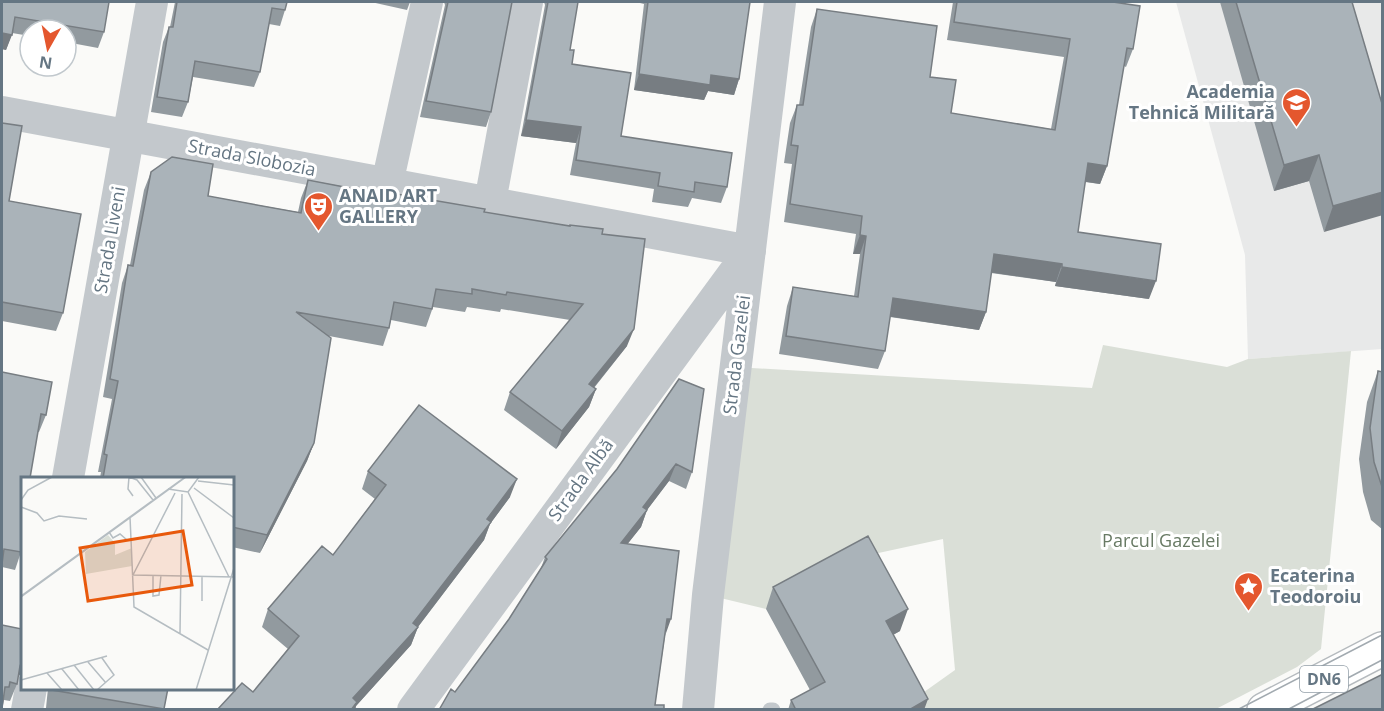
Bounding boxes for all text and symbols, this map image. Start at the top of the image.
north arrow [18,18,78,78]
text: N [38,51,54,75]
place label: Academia Tehnică Militară [1129,79,1275,124]
school or university icon: Academia Tehnică Militară [1280,86,1312,128]
street label: Strada Slobozia [186,133,318,181]
place label: ANAID ART GALLERY [339,183,438,228]
street label: Strada Liveni [88,185,130,295]
theatre icon: ANAID ART GALLERY [302,190,334,232]
street label: Strada Gazelei [717,294,755,416]
street label: Strada Albă [542,433,618,525]
inset map [21,477,234,690]
park label: Parcul Gazelei [1102,528,1220,552]
place label: Ecaterina Teodoroiu [1270,563,1361,608]
place icon: Ecaterina Teodoroiu [1233,570,1265,612]
road number: DN6 [1300,666,1348,692]

